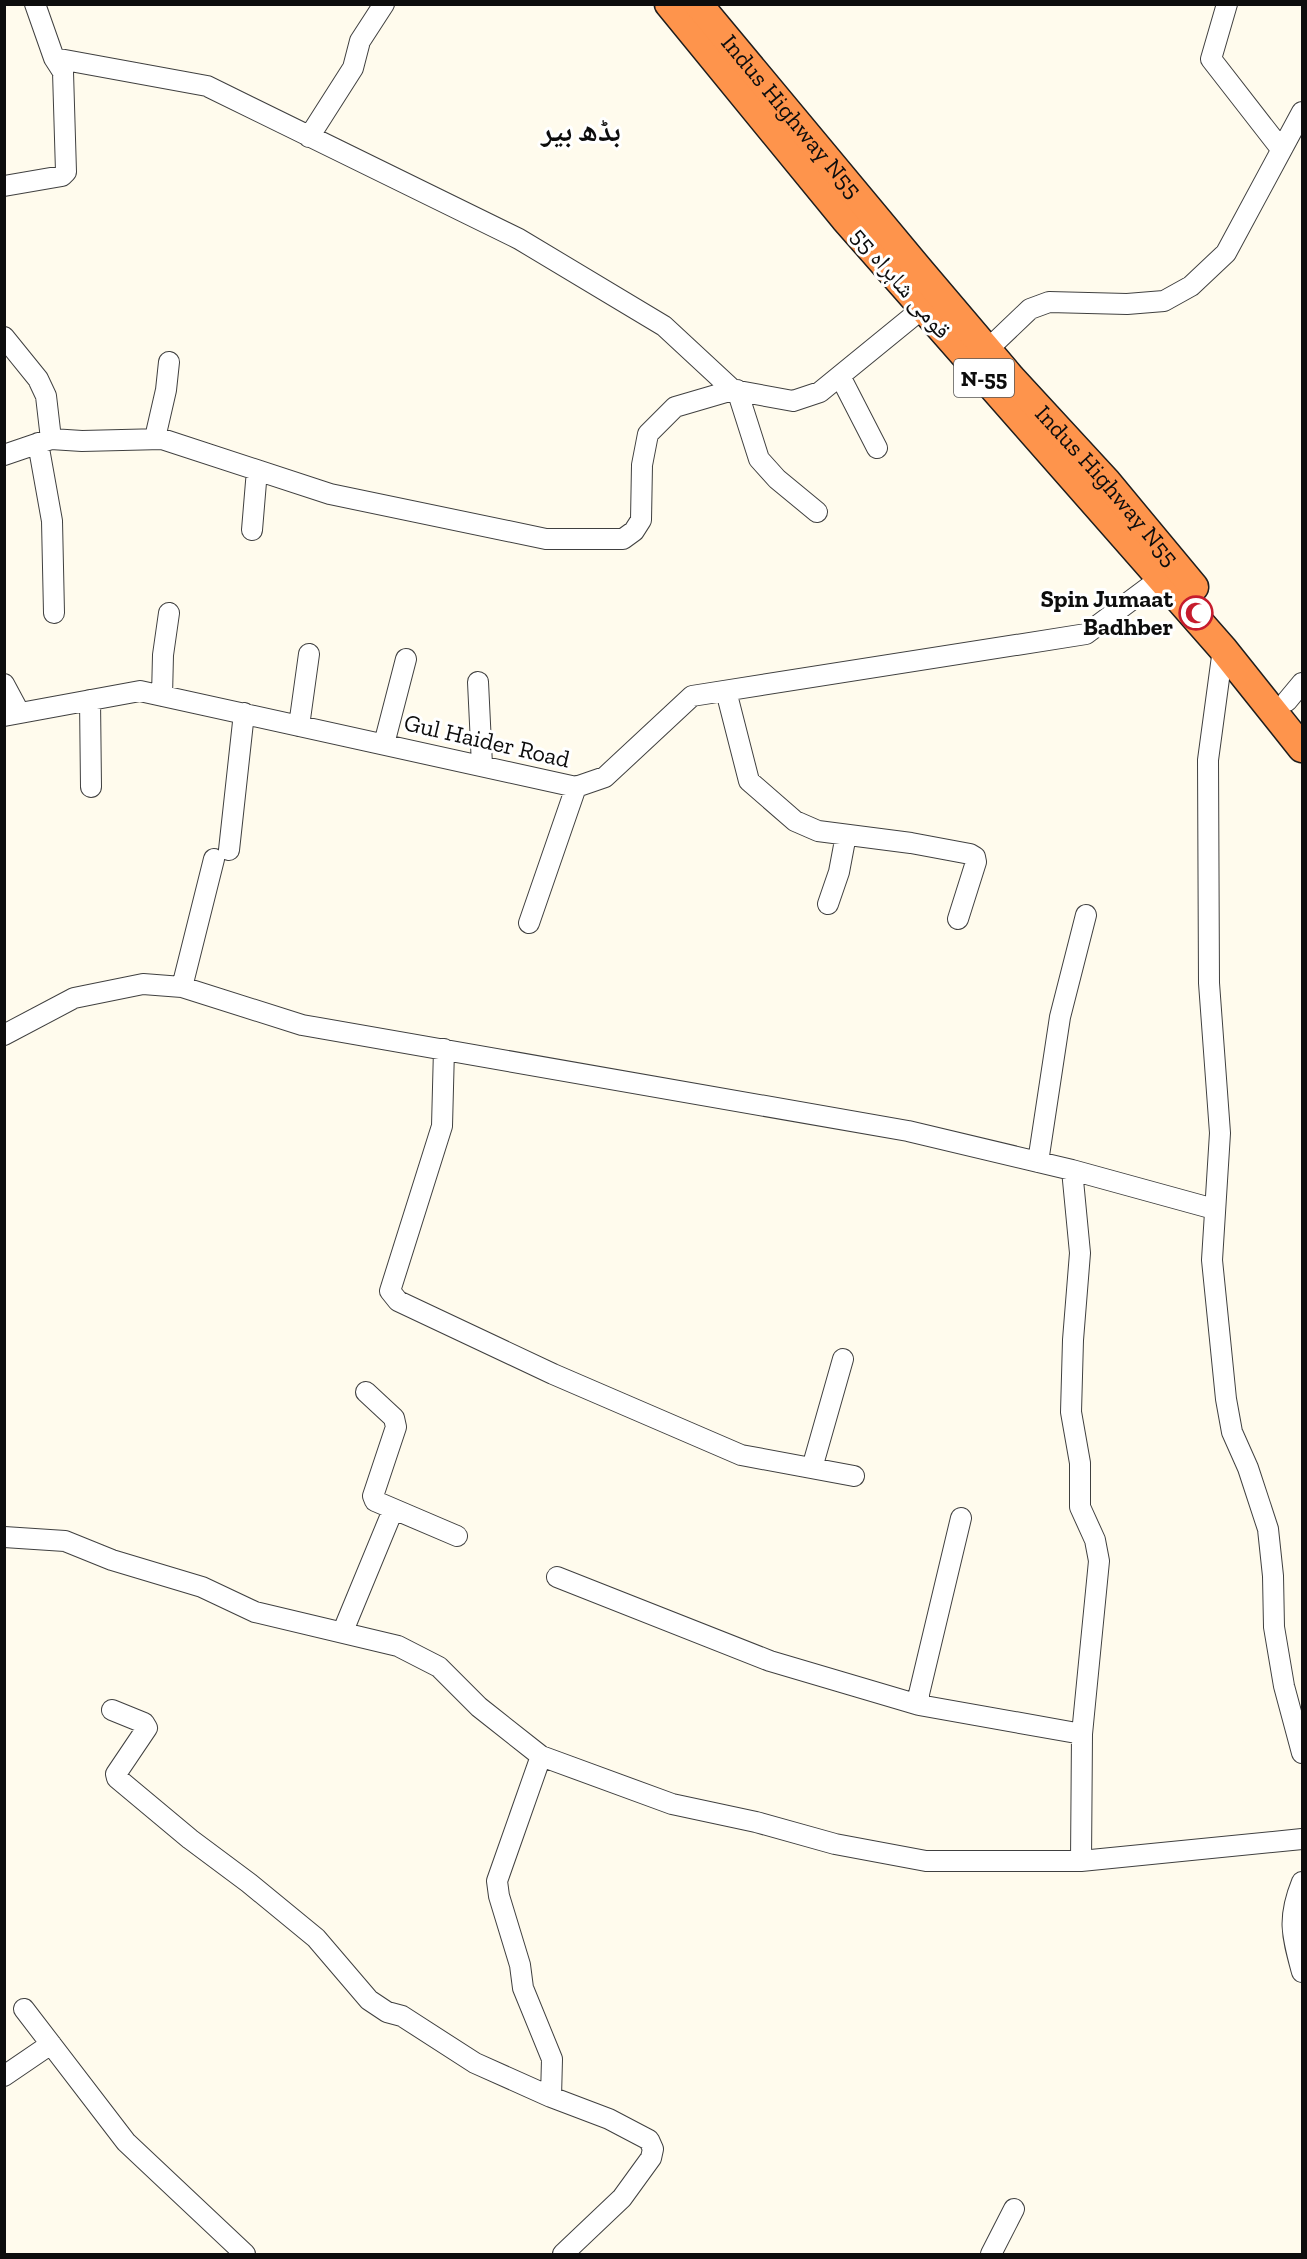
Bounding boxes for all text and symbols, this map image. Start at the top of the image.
street label: Indus Highway N55 [715,28,868,204]
district label: بڈھ بیر [539,113,621,149]
street label: قومی شاہراہ 55 [845,221,958,344]
road number: N-55 [954,359,1014,397]
street label: Indus Highway N55 [1029,399,1185,572]
place label: Spin Jumaat Badhber [1040,584,1173,641]
mosque icon: Spin Jumaat Badhber [1178,595,1214,631]
street label: Gul Haider Road [401,707,573,774]

